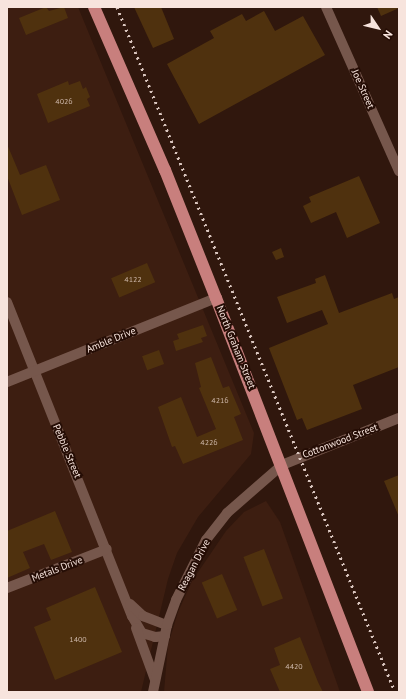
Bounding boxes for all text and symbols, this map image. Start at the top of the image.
north arrow [358,8,398,48]
text: N [380,28,396,42]
street label: Joe Street [349,68,377,110]
house number: 4026 [55,97,73,107]
house number: 4122 [124,275,142,285]
street label: North Graham Street [214,304,258,390]
street label: Amble Drive [84,325,138,355]
house number: 4216 [211,396,229,406]
street label: Cottonwood Street [301,421,379,461]
street label: Pebble Street [50,422,84,480]
house number: 4226 [200,438,218,448]
street label: Reagan Drive [175,537,213,593]
street label: Metals Drive [30,554,84,584]
house number: 1400 [69,635,87,645]
house number: 4420 [285,662,303,672]

